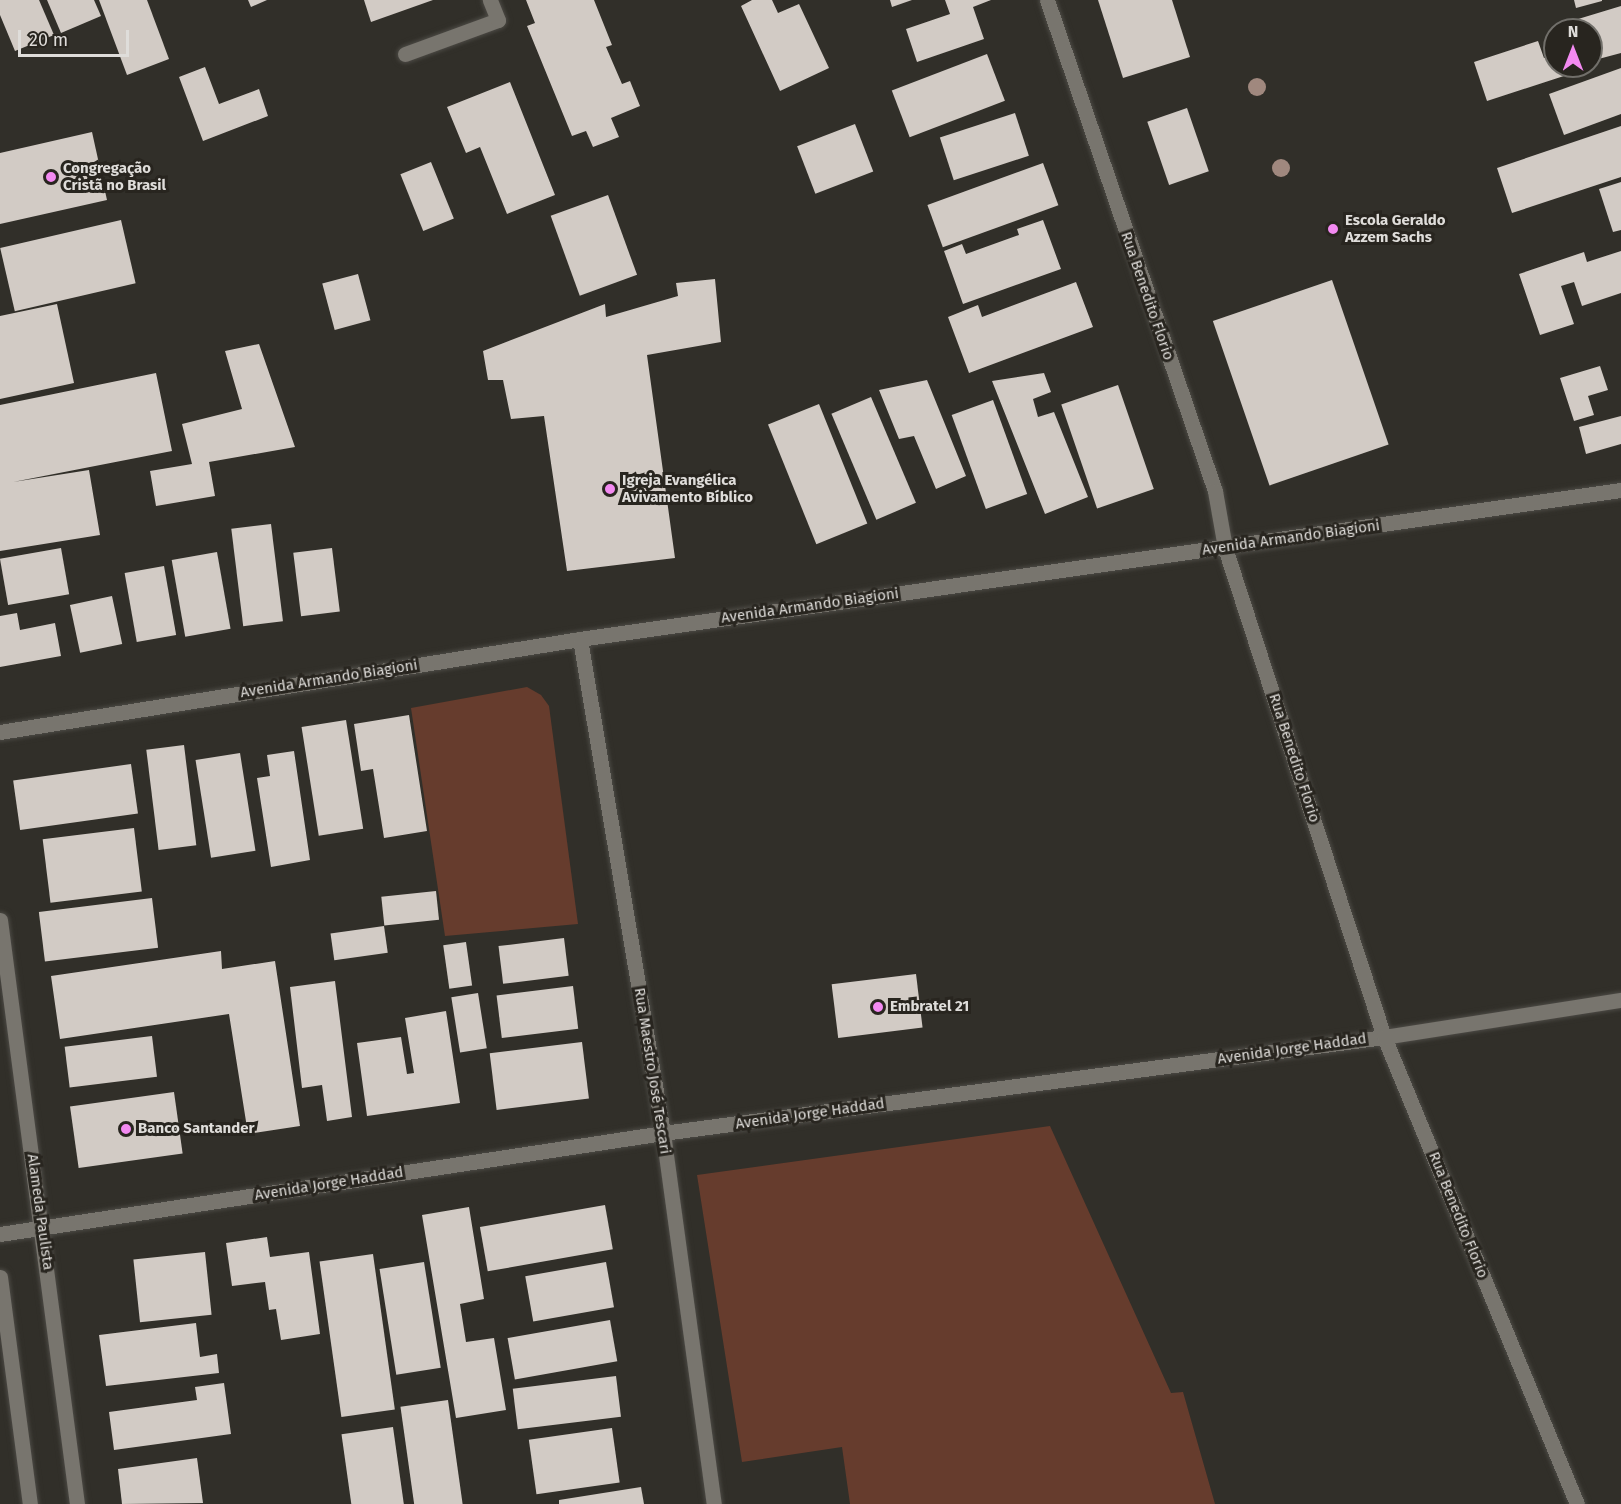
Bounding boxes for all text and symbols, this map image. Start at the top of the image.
scale bar [21,18,132,56]
north arrow [1543,18,1603,78]
text: N [1568,22,1578,41]
text: 20 m [29,29,68,51]
place label: Congregação Cristã no Brasil [63,159,166,194]
marker: Congregação Cristã no Brasil [44,170,58,184]
place label: Escola Geraldo Azzem Sachs [1345,211,1446,246]
marker: Escola Geraldo Azzem Sachs [1326,222,1340,236]
street label: Rua Benedito Florio [1117,230,1177,362]
place label: Igreja Evangélica Avivamento Bíblico [622,471,753,506]
marker: Igreja Evangélica Avivamento Bíblico [603,482,617,496]
street label: Avenida Armando Biagioni [1201,517,1381,559]
street label: Avenida Armando Biagioni [720,585,900,627]
street label: Avenida Armando Biagioni [239,656,419,702]
street label: Rua Benedito Florio [1265,691,1323,825]
street label: Rua Maestro José Tescari [630,987,674,1155]
place label: Embratel 21 [890,998,969,1016]
marker: Embratel 21 [871,1000,885,1014]
street label: Avenida Jorge Haddad [1216,1030,1368,1068]
street label: Avenida Jorge Haddad [734,1095,886,1133]
place label: Banco Santander [138,1120,255,1138]
marker: Banco Santander [119,1122,133,1136]
street label: Rua Benedito Florio [1424,1149,1492,1281]
street label: Alameda Paulista [23,1153,57,1271]
street label: Avenida Jorge Haddad [253,1163,405,1205]

